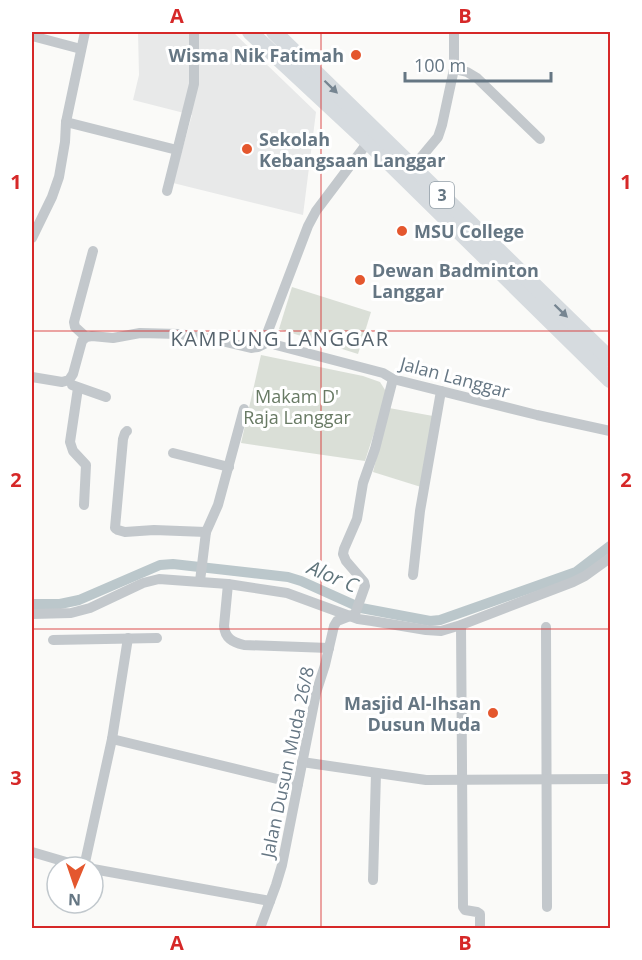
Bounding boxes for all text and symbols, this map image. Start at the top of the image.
text: A [170,2,184,29]
text: B [458,2,472,29]
place label: Wisma Nik Fatimah [169,43,344,67]
scale bar [405,45,550,83]
marker: Wisma Nik Fatimah [349,48,363,62]
text: 100 m [414,53,466,77]
one-way arrow [324,80,339,94]
place label: Sekolah Kebangsaan Langgar [259,127,445,172]
marker: Sekolah Kebangsaan Langgar [240,142,254,156]
text: 1 [10,168,22,195]
text: 1 [620,168,632,195]
road number: 3 [430,182,454,208]
place label: MSU College [414,219,524,243]
marker: MSU College [395,224,409,238]
place label: Dewan Badminton Langgar [372,258,539,303]
marker: Dewan Badminton Langgar [353,273,367,287]
one-way arrow [554,304,569,318]
district label: KAMPUNG LANGGAR [170,325,390,352]
street label: Jalan Langgar [396,350,513,403]
park label: Makam D' Raja Langgar [243,384,351,429]
text: 2 [10,466,22,493]
text: 2 [620,466,632,493]
water label: Alor C [302,553,364,599]
street label: Jalan Dusun Muda 26/8 [255,664,319,862]
place label: Masjid Al-Ihsan Dusun Muda [344,691,481,736]
marker: Masjid Al-Ihsan Dusun Muda [486,706,500,720]
text: 3 [10,764,22,791]
text: 3 [620,764,632,791]
north arrow [45,855,105,915]
text: N [68,889,81,911]
text: A [170,929,184,956]
text: B [458,929,472,956]

